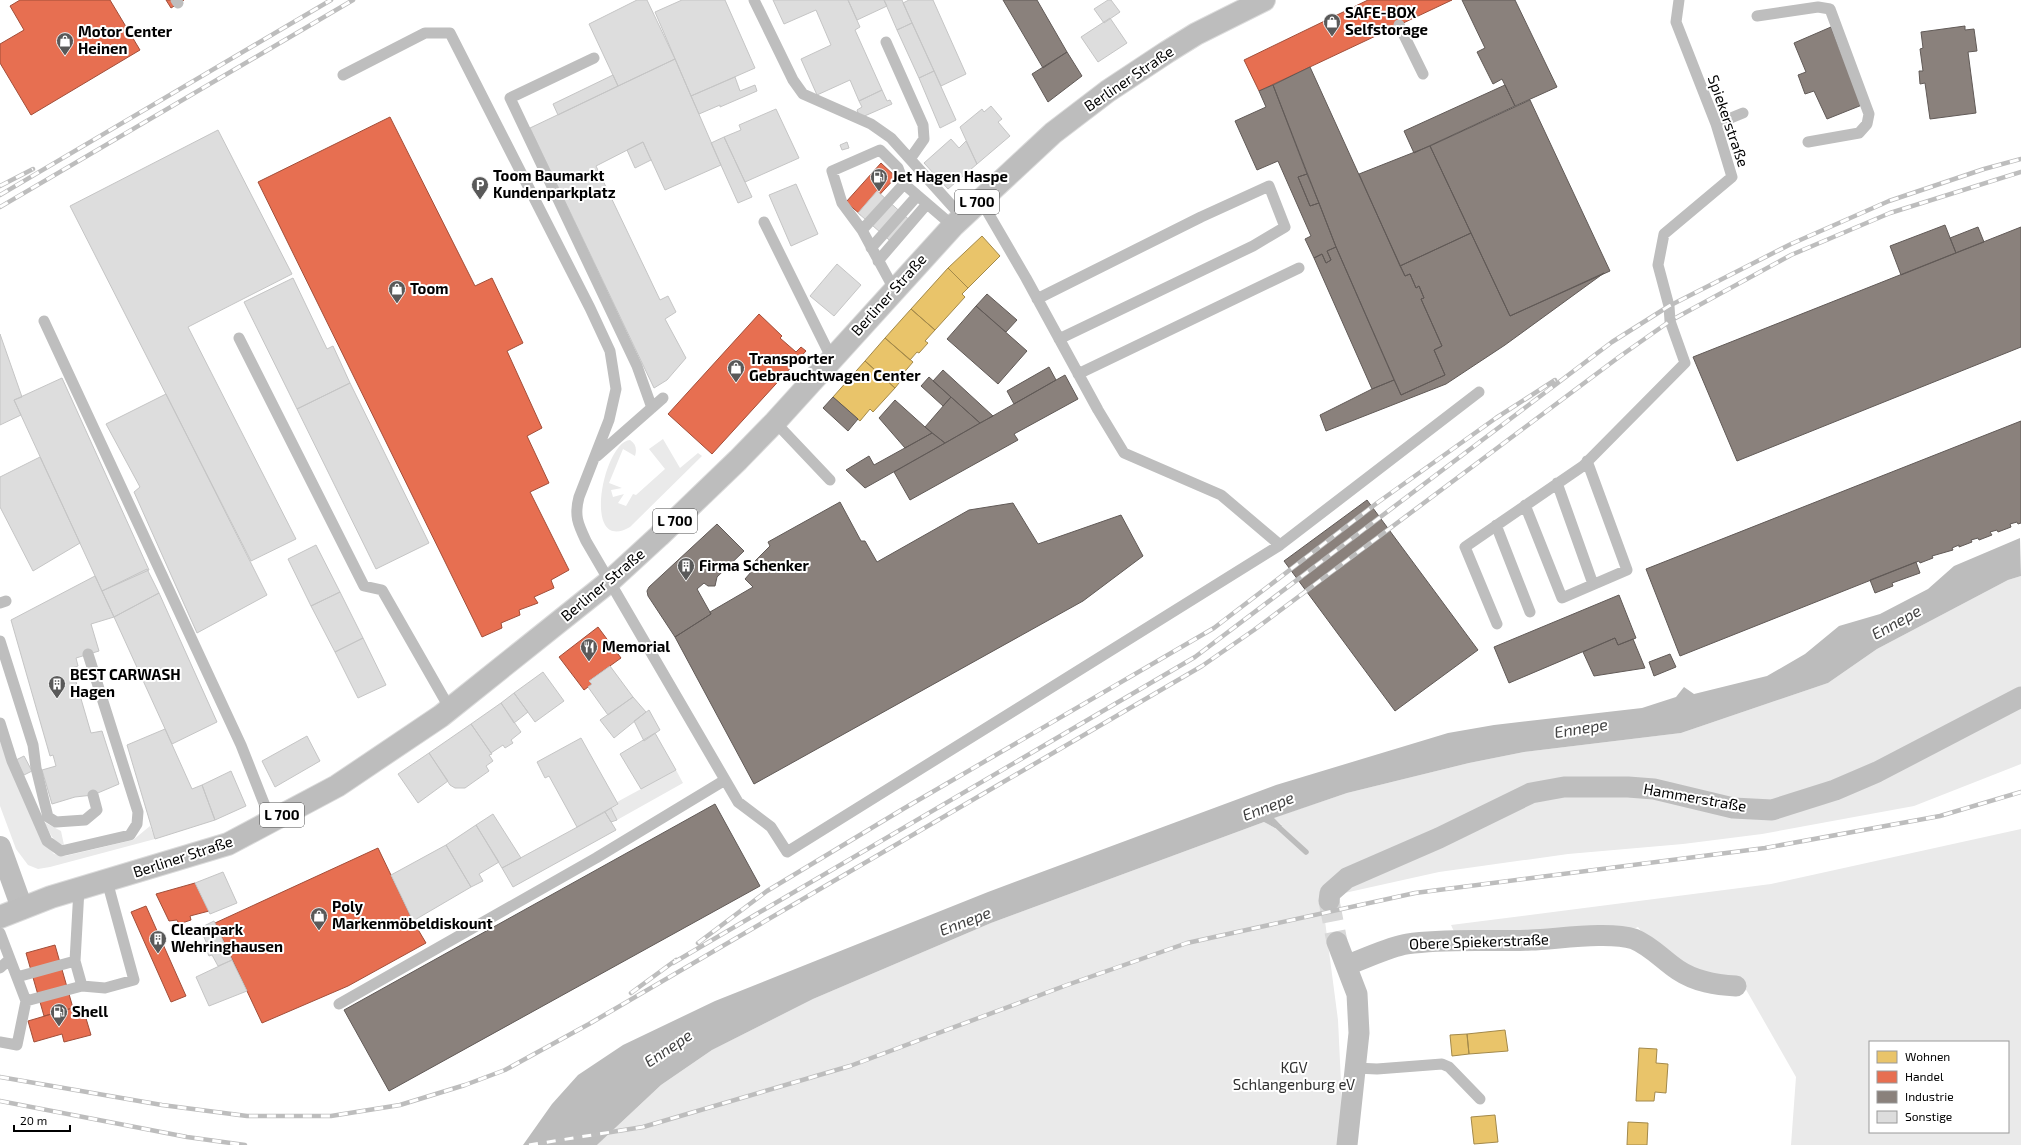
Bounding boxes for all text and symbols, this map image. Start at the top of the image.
place label: SAFE-BOX Selfstorage [1345,3,1428,38]
shop icon: SAFE-BOX Selfstorage [1322,12,1342,37]
place label: Motor Center Heinen [78,22,173,57]
shop icon: Motor Center Heinen [55,31,75,56]
street label: Berliner Straße [1080,42,1177,115]
street label: Spiekerstraße [1705,72,1753,169]
place label: Toom Baumarkt Kundenparkplatz [493,166,616,201]
fuel station icon: Jet Hagen Haspe [869,167,889,192]
place label: Jet Hagen Haspe [892,167,1008,185]
parking icon: Toom Baumarkt Kundenparkplatz [470,175,490,200]
road number: L 700 [955,190,999,214]
street label: Berliner Straße [847,250,930,339]
shop icon: Toom [387,279,407,304]
place label: Toom [410,279,448,297]
place label: Transporter Gebrauchtwagen Center [749,349,921,384]
shop icon: Transporter Gebrauchtwagen Center [726,358,746,383]
road number: L 700 [653,509,697,533]
street label: Berliner Straße [557,544,648,625]
building icon: Firma Schenker [676,556,696,581]
place label: Firma Schenker [699,556,809,574]
water label: Ennepe [1868,600,1924,643]
restaurant icon: Memorial [579,637,599,662]
place label: Memorial [602,637,670,655]
place label: BEST CARWASH Hagen [70,665,181,700]
building icon: BEST CARWASH Hagen [47,674,67,699]
water label: Ennepe [1553,714,1609,741]
street label: Hammerstraße [1642,779,1748,815]
water label: Ennepe [1239,787,1297,824]
road number: L 700 [260,803,304,827]
street label: Berliner Straße [131,831,235,881]
place label: Poly Markenmöbeldiskount [332,897,493,932]
water label: Ennepe [936,902,994,939]
shop icon: Poly Markenmöbeldiskount [309,906,329,931]
place label: Cleanpark Wehringhausen [171,920,283,955]
building icon: Cleanpark Wehringhausen [148,929,168,954]
street label: Obere Spiekerstraße [1409,930,1549,952]
fuel station icon: Shell [49,1002,69,1027]
place label: Shell [72,1002,108,1020]
water label: Ennepe [640,1024,696,1071]
legend [1869,1041,2009,1133]
text: Wohnen [1905,1049,1950,1063]
park label: KGV Schlangenburg eV [1233,1058,1355,1093]
text: Handel [1905,1069,1944,1083]
text: Industrie [1905,1089,1954,1103]
scale bar [14,1107,70,1133]
text: Sonstige [1905,1109,1952,1123]
text: 20 m [20,1113,47,1127]

